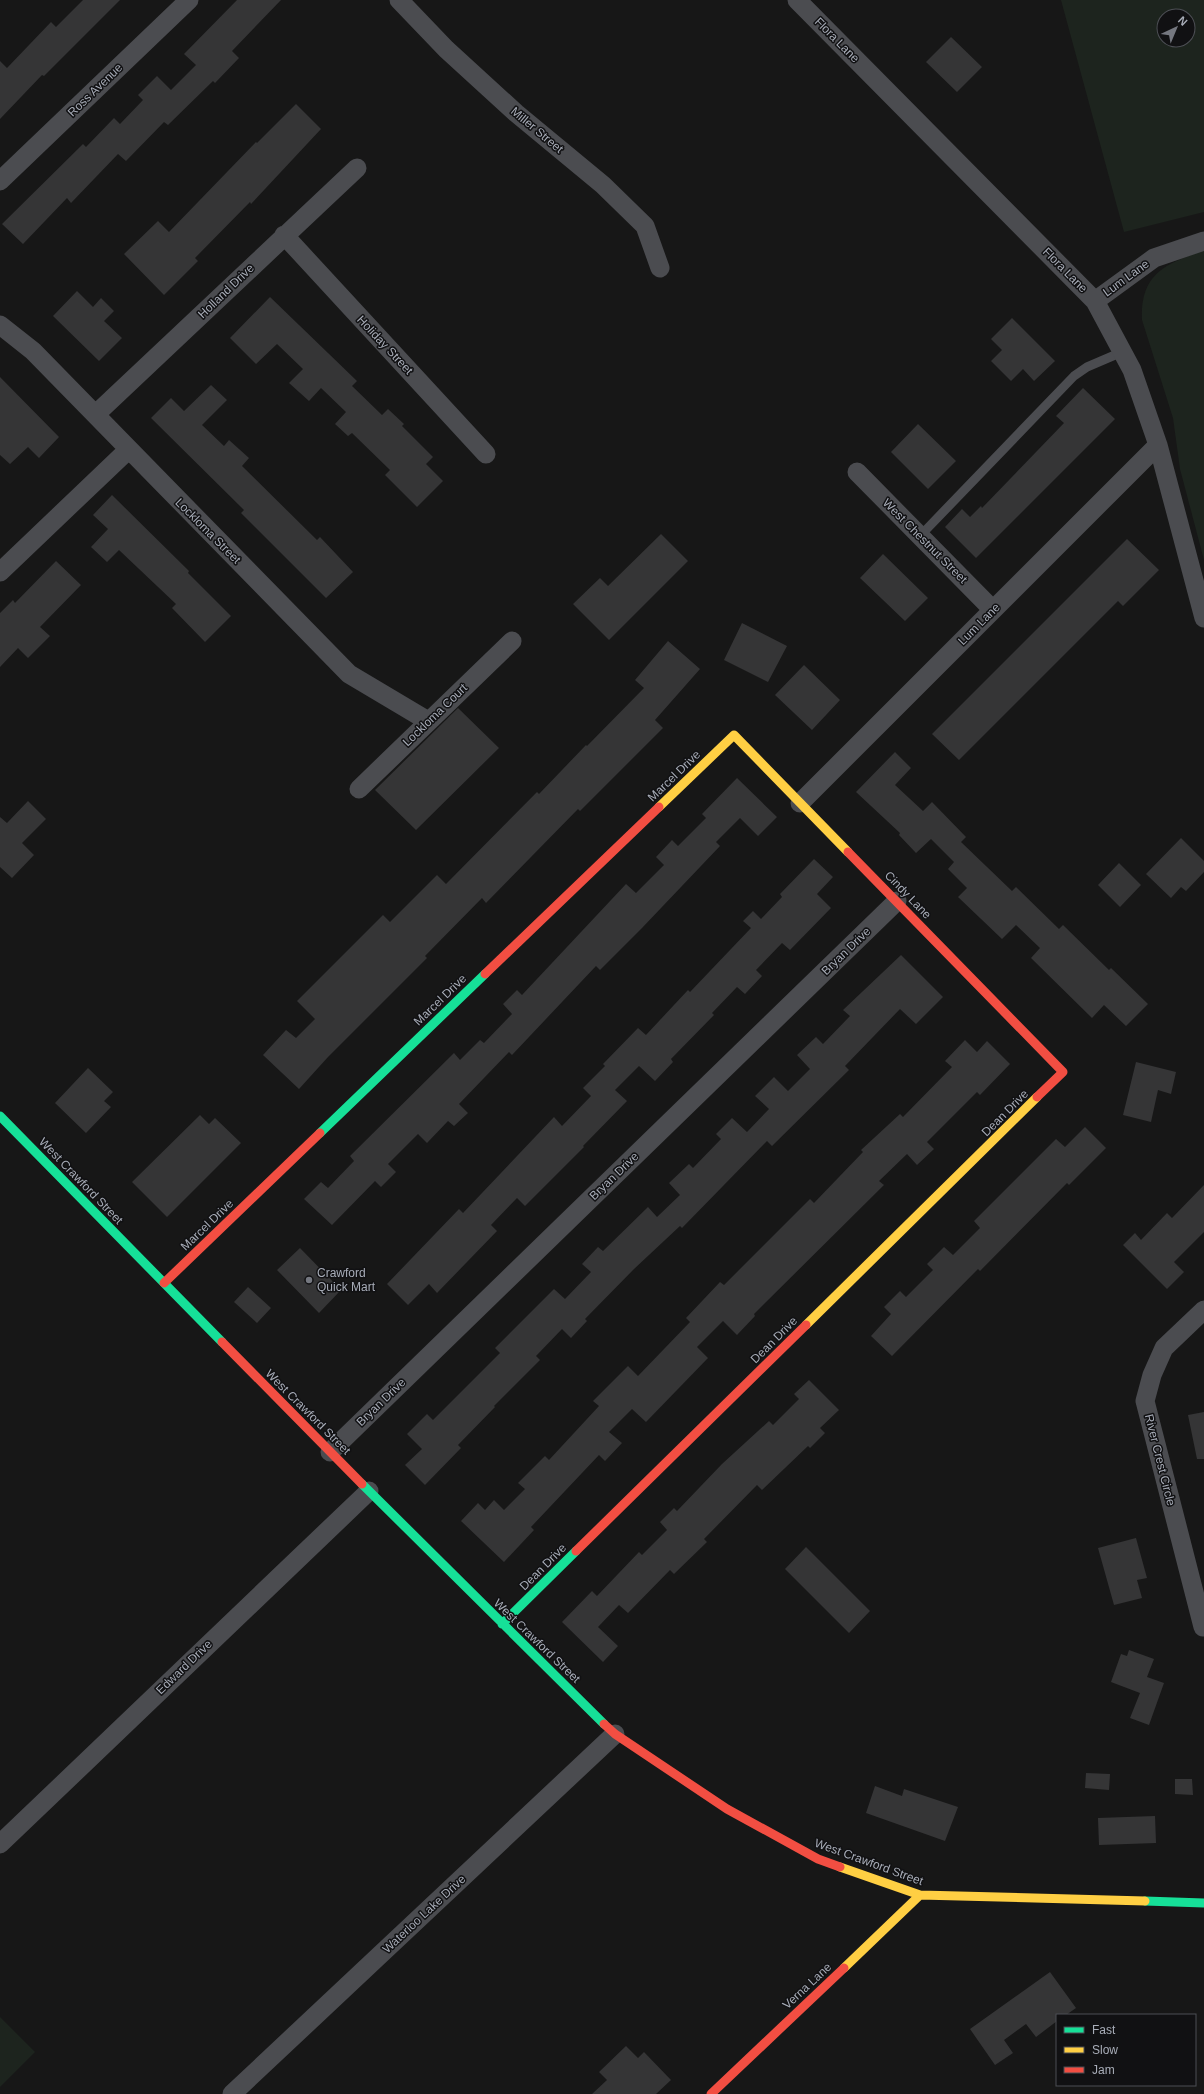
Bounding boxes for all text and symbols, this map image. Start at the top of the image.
north arrow [1156,8,1196,48]
text: N [1176,14,1190,28]
street label: Flora Lane [812,15,862,65]
street label: Ross Avenue [65,60,125,120]
street label: Miller Street [508,104,567,156]
street label: Flora Lane [1040,245,1090,295]
street label: Lum Lane [1100,256,1152,299]
street label: Holland Drive [195,261,257,321]
street label: Holiday Street [354,313,416,378]
street label: Lockloma Street [172,495,244,567]
street label: West Chestnut Street [880,496,971,587]
street label: Lum Lane [955,600,1003,648]
street label: Lockloma Court [400,680,471,749]
street label: Marcel Drive [645,747,703,804]
street label: Cindy Lane [882,868,934,922]
street label: Bryan Drive [819,924,874,978]
street label: Marcel Drive [411,971,469,1028]
street label: Dean Drive [979,1087,1031,1139]
street label: West Crawford Street [36,1135,126,1228]
street label: Bryan Drive [587,1149,642,1203]
street label: Marcel Drive [178,1196,236,1253]
place label: Crawford Quick Mart [317,1266,376,1294]
marker: Crawford Quick Mart [304,1275,314,1285]
street label: Dean Drive [748,1314,800,1366]
street label: West Crawford Street [263,1367,354,1458]
street label: Bryan Drive [354,1375,409,1429]
street label: River Crest Circle [1142,1413,1178,1508]
street label: Dean Drive [517,1541,569,1593]
street label: West Crawford Street [491,1596,584,1686]
street label: Edward Drive [153,1637,215,1697]
street label: West Crawford Street [813,1836,926,1888]
street label: Waterloo Lake Drive [380,1872,469,1956]
street label: Verna Lane [780,1960,834,2012]
legend [1056,2014,1196,2086]
text: Fast [1092,2023,1116,2037]
text: Slow [1092,2043,1118,2057]
text: Jam [1092,2063,1115,2077]

